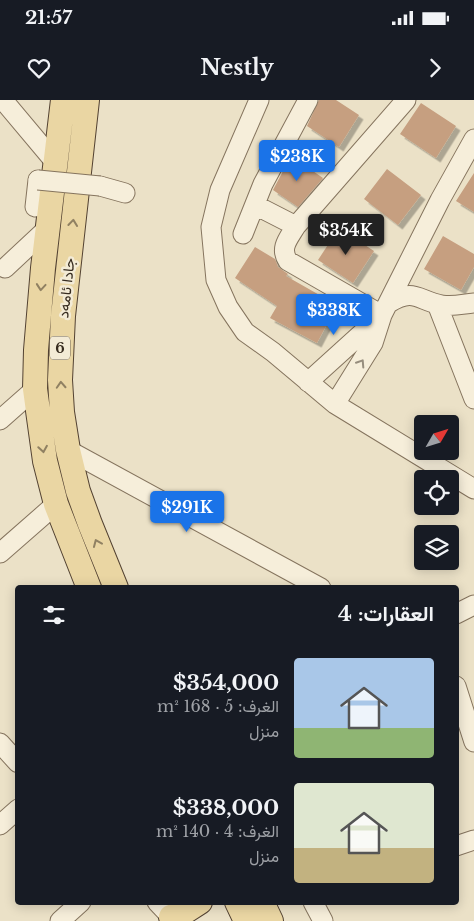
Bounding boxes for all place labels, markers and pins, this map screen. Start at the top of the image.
pin: $238K [262,139,332,182]
pin: $354K [311,214,381,256]
pin: $338K [299,294,369,336]
pin: $291K [152,490,222,533]

